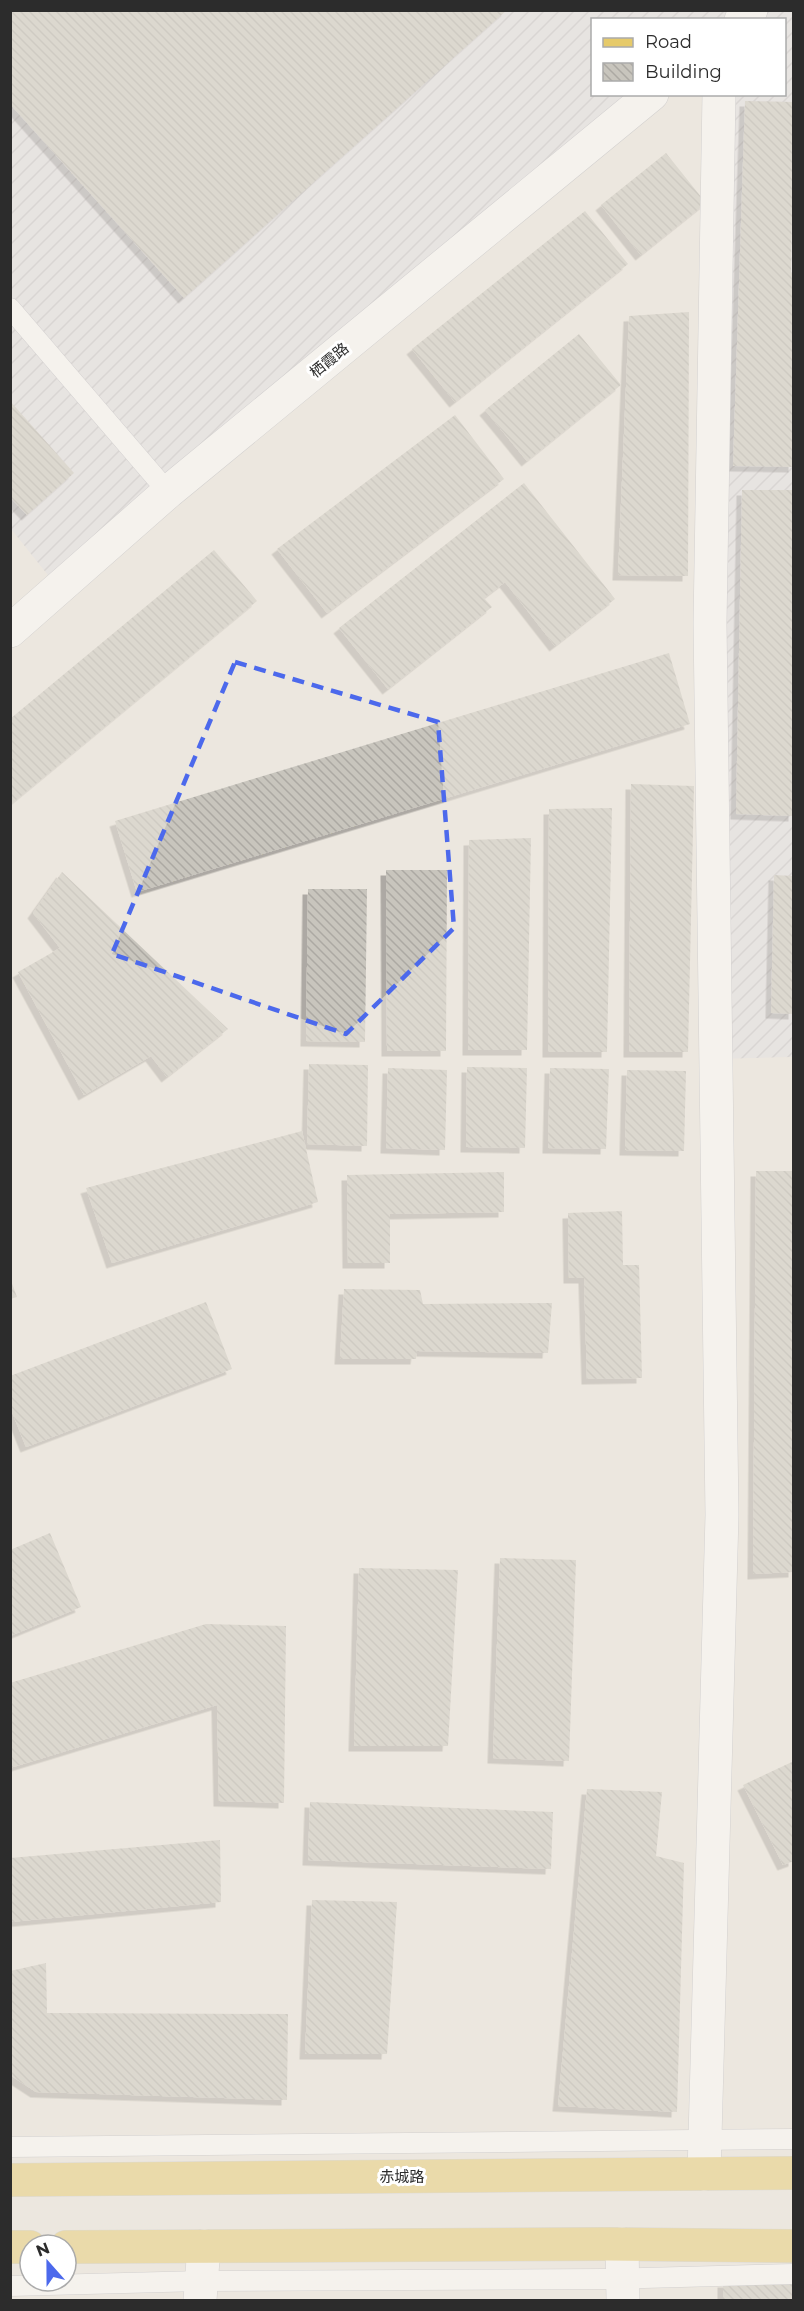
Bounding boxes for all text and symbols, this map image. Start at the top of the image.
legend [591,18,786,96]
text: Road [645,31,692,53]
text: Building [645,61,722,83]
street label: 栖霞路 [306,338,352,382]
street label: 赤城路 [379,2167,425,2186]
north arrow [18,2233,78,2293]
text: N [33,2238,52,2261]

